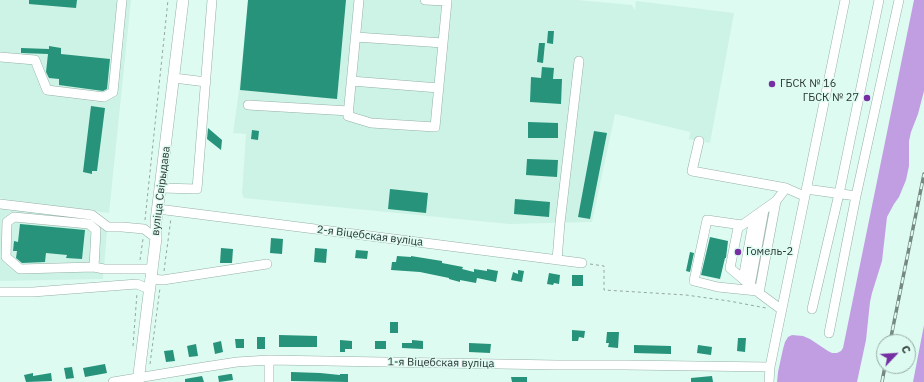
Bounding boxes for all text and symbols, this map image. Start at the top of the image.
place label: ГБСК № 16 [780,77,836,91]
marker: ГБСК № 16 [767,79,777,89]
place label: ГБСК № 27 [803,91,859,105]
marker: ГБСК № 27 [862,93,872,103]
street label: вуліца Свірыдава [149,146,173,236]
street label: 2-я Віцебская вуліца [316,223,424,249]
place label: Гомель-2 [746,245,793,259]
marker: Гомель-2 [733,247,743,257]
north arrow [876,334,916,374]
text: С [898,343,914,356]
street label: 1-я Віцебская вуліца [387,355,495,371]

